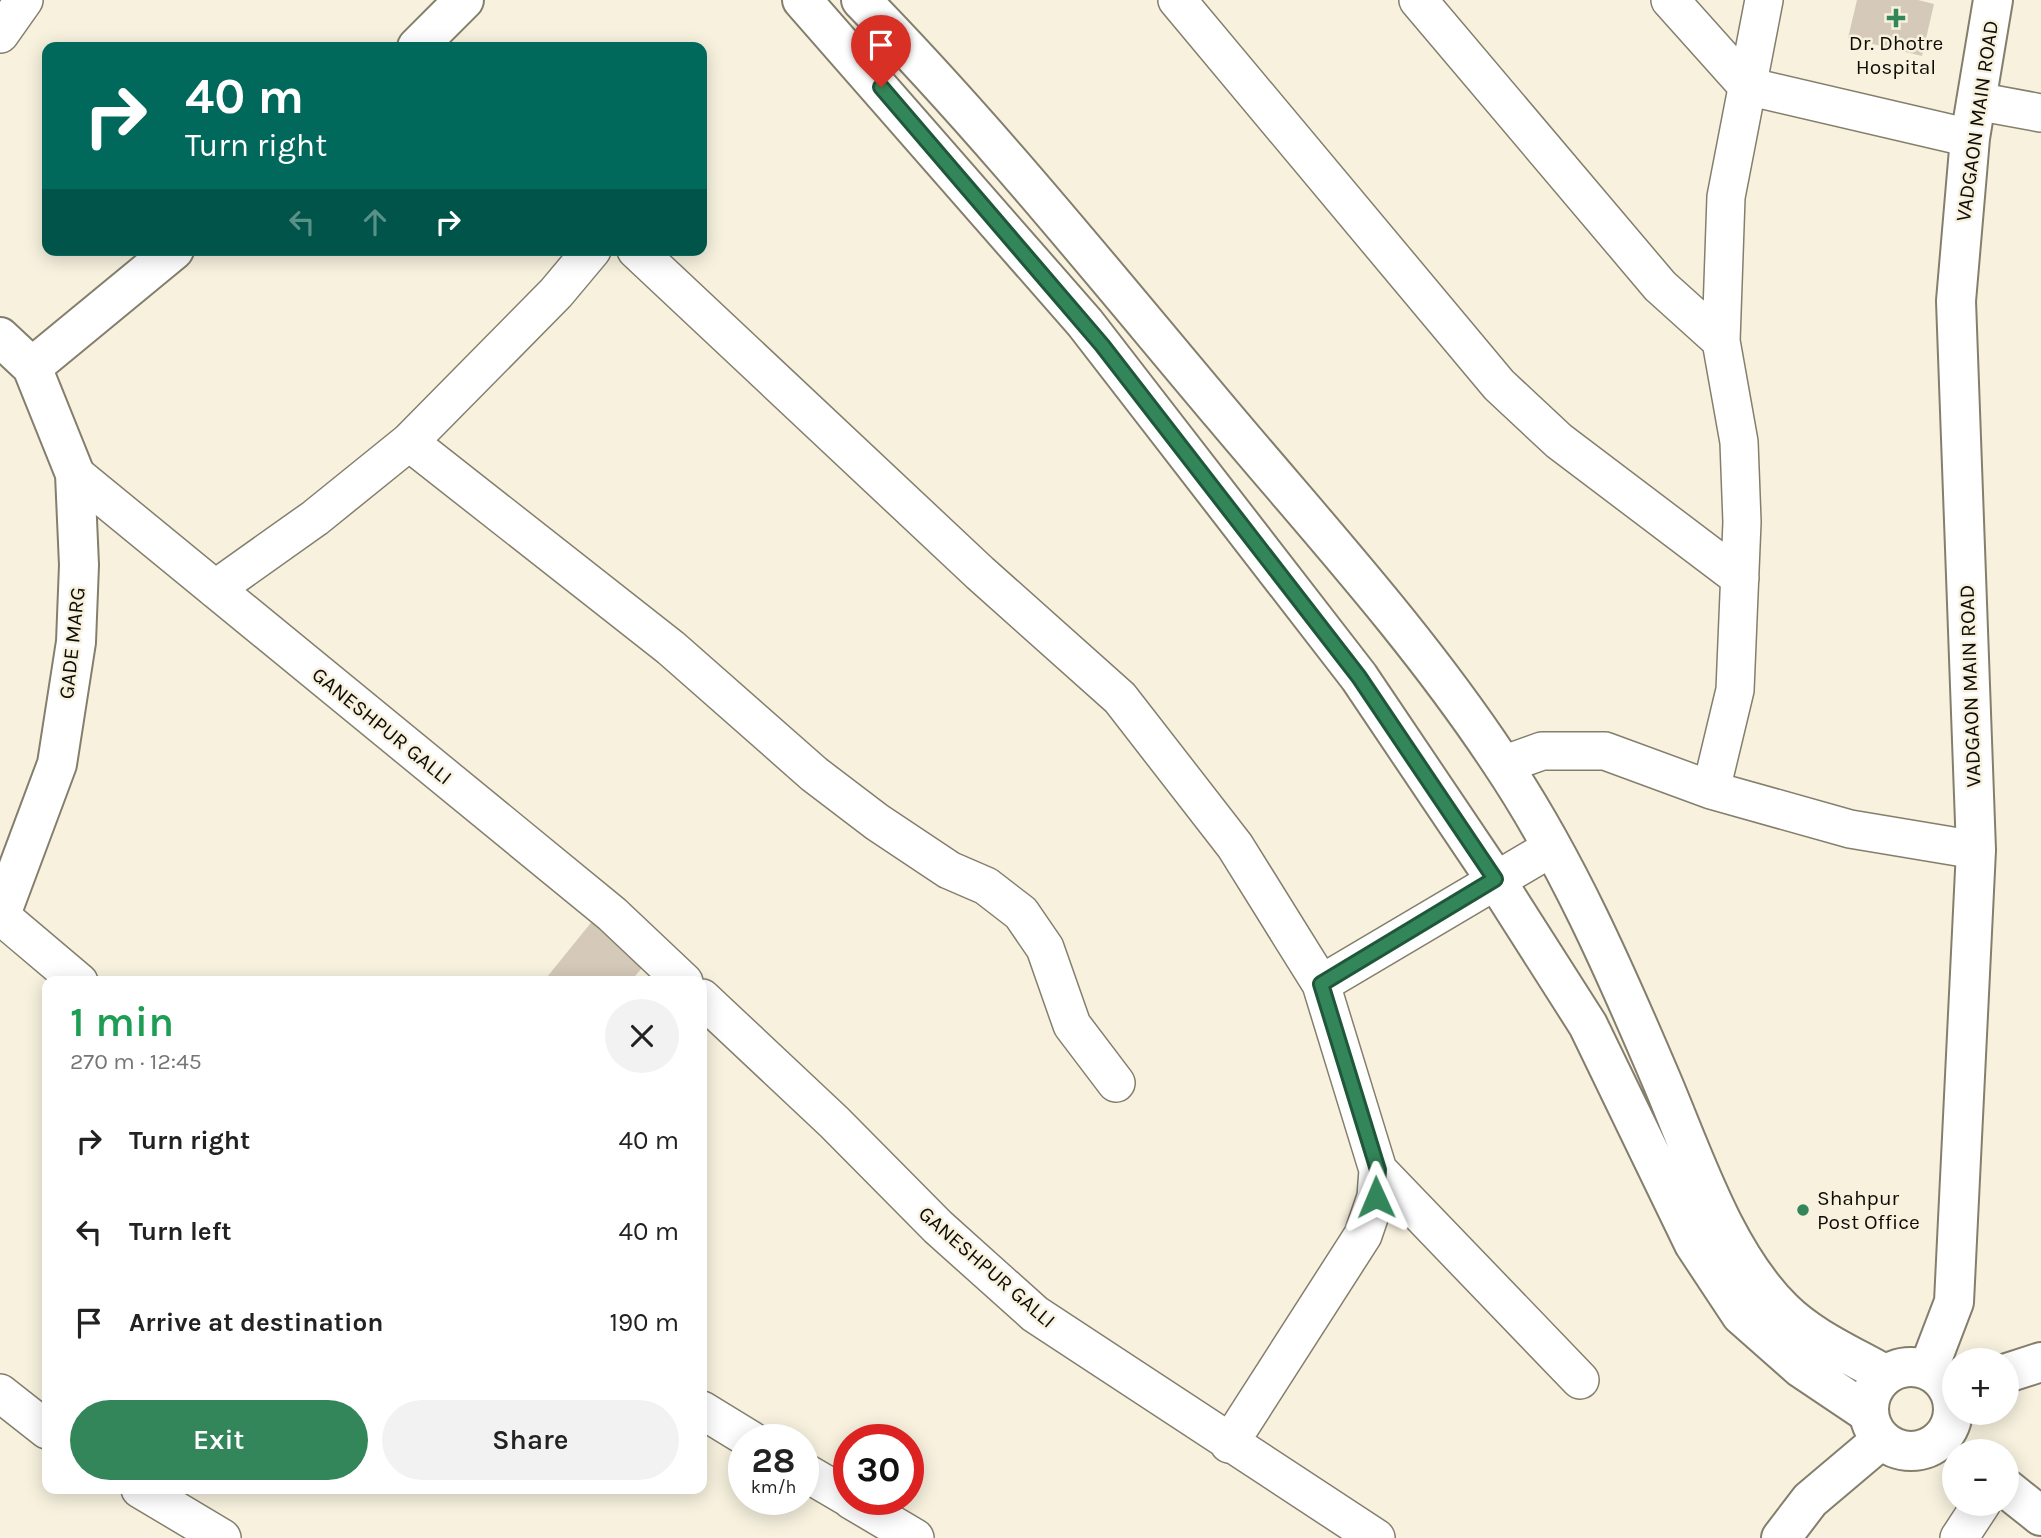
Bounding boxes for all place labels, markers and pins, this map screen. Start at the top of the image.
marker: Dr. Dhotre Hospital [1886,8,1906,28]
pin [851,15,911,87]
place label: Dr. Dhotre Hospital [1849,31,1943,79]
place label: Shahpur Post Office [1817,1186,1920,1234]
marker: Shahpur Post Office [1795,1202,1811,1218]

